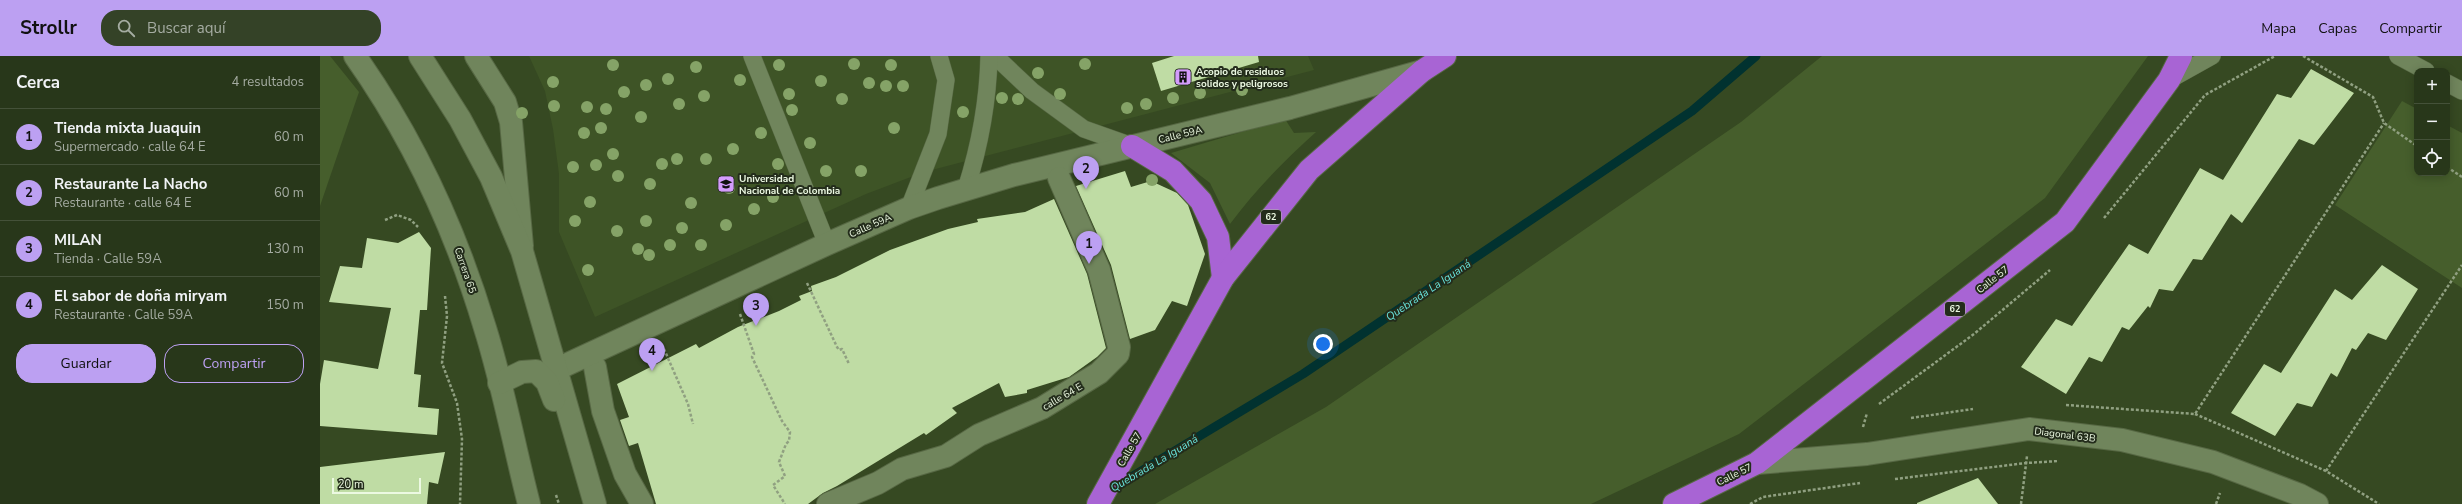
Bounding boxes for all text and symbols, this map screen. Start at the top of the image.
search box [101,10,381,46]
text: Strollr [20,15,77,41]
icon: search [115,17,137,39]
text: Buscar aquí [147,18,225,38]
text: Mapa [2261,19,2296,38]
text: Capas [2318,19,2357,38]
text: Compartir [2379,19,2442,38]
place label: Acopio de residuos solidos y peligrosos [1196,65,1288,91]
building icon: Acopio de residuos solidos y peligrosos [1173,67,1193,87]
map controls [2414,68,2450,176]
button: + [2414,68,2450,104]
text: Cerca [16,71,60,94]
text: 4 resultados [232,73,304,91]
button: − [2414,104,2450,140]
text: Tienda mixta Juaquin [54,118,201,138]
street label: Calle 59A [1157,123,1204,147]
text: 1 [25,128,33,146]
text: 60 m [274,128,304,146]
text: Supermercado · calle 64 E [54,138,206,156]
button: locate [2414,140,2450,176]
pin: 2 [1073,156,1099,189]
place label: Universidad Nacional de Colombia [739,172,840,198]
text: Restaurante La Nacho [54,174,207,194]
school or university icon: Universidad Nacional de Colombia [716,174,736,194]
text: 2 [25,184,33,202]
text: 60 m [274,184,304,202]
text: Restaurante · calle 64 E [54,194,192,212]
street label: Calle 59A [847,210,894,241]
road number: 62 [1261,210,1281,224]
text: MILAN [54,230,102,250]
pin: 1 [1076,231,1102,264]
text: 3 [25,240,33,258]
text: 130 m [266,240,304,258]
street label: Carrera 65 [451,246,479,295]
text: Tienda · Calle 59A [54,250,162,268]
water label: Quebrada La Iguaná [1383,256,1474,324]
street label: Calle 57 [1973,263,2012,297]
text: El sabor de doña miryam [54,286,227,306]
pin: 3 [743,293,769,326]
text: 4 [25,296,33,314]
text: 150 m [266,296,304,314]
road number: 62 [1945,302,1965,316]
text: Restaurante · Calle 59A [54,306,193,324]
your location [1313,334,1333,354]
pin: 4 [639,338,665,371]
button: Guardar [16,344,156,383]
button: Compartir [164,344,304,383]
street label: calle 64 E [1040,380,1085,414]
street label: Diagonal 63B [2033,424,2097,446]
street label: Calle 57 [1114,430,1145,469]
water label: Quebrada La Iguaná [1108,431,1201,496]
street label: Calle 57 [1714,460,1754,489]
scale bar [332,476,421,495]
text: 20 m [338,477,363,492]

